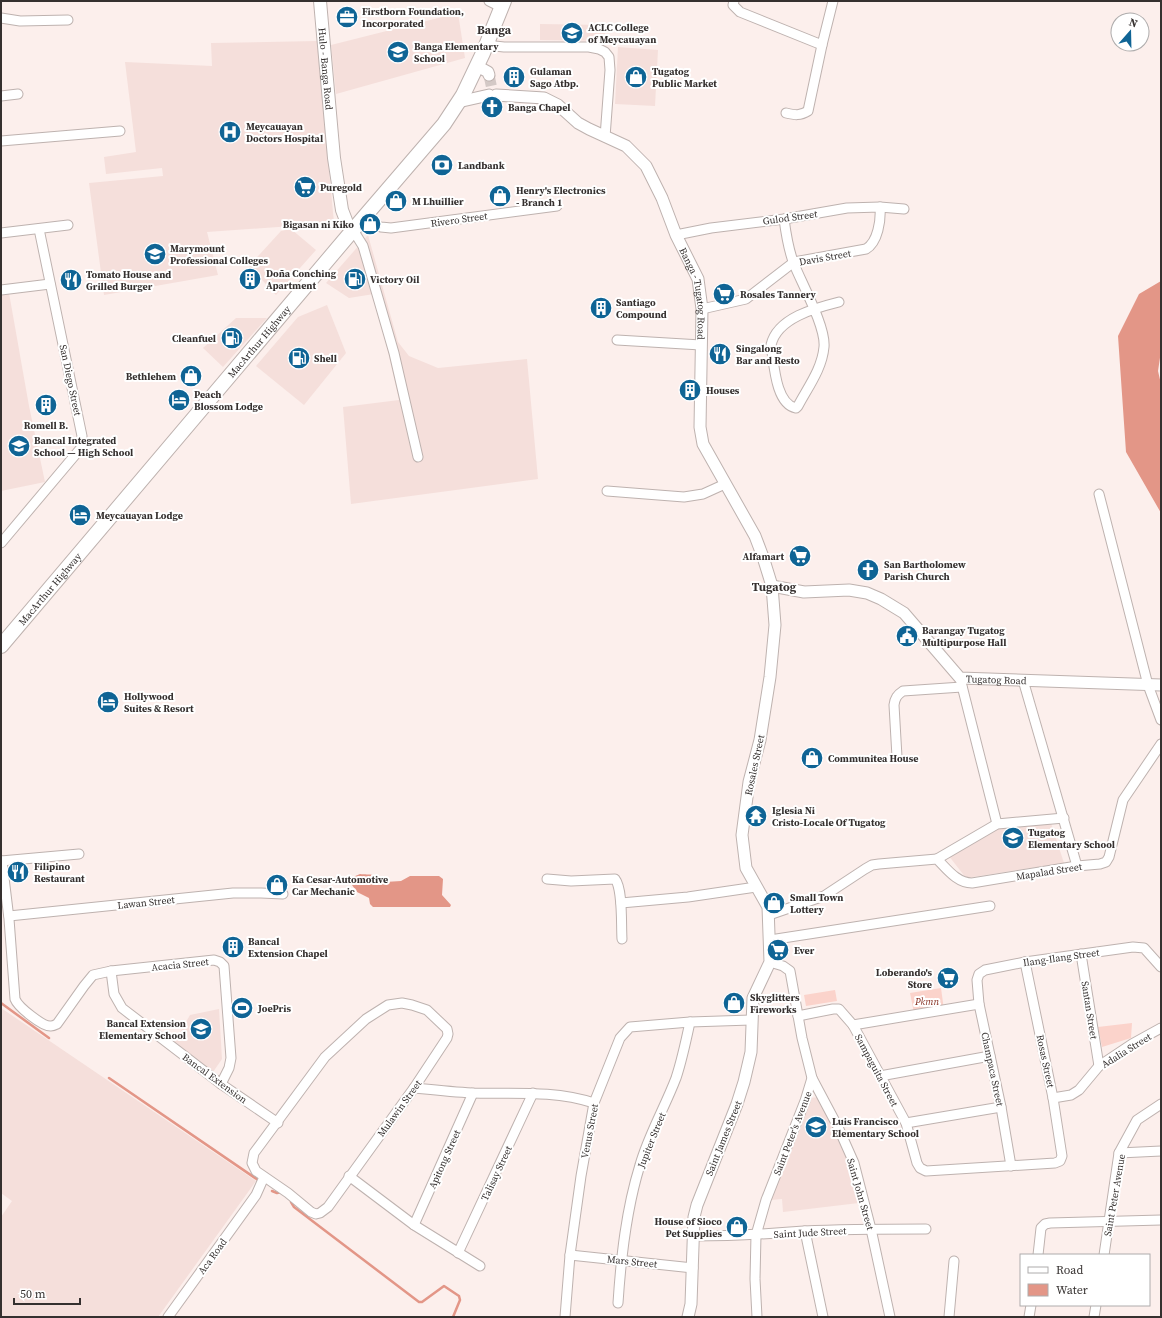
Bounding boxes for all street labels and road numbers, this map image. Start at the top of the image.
street label: Hulo - Banga Road [315,27,336,111]
street label: Gulod Street [762,207,819,228]
street label: Rivero Street [430,209,489,230]
street label: Banga - Tugatog Road [676,245,708,340]
street label: Davis Street [798,246,853,268]
street label: MacArthur Highway [225,302,294,381]
street label: San Diego Street [57,343,85,418]
street label: MacArthur Highway [16,550,85,628]
street label: Tugatog Road [966,672,1027,687]
street label: Rosales Street [742,733,767,797]
street label: Mapalad Street [1015,860,1084,883]
street label: Lawan Street [117,893,176,912]
street label: Ilang-Ilang Street [1022,946,1101,969]
street label: Acacia Street [151,955,210,974]
street label: Santan Street [1078,980,1101,1041]
street label: Adalia Street [1099,1030,1154,1071]
street label: Champaca Street [978,1031,1007,1108]
street label: Sampaguita Street [852,1032,902,1109]
street label: Rosas Street [1034,1033,1058,1090]
street label: Bancal Extension [180,1050,250,1106]
street label: Mulawin Street [374,1077,425,1139]
street label: Saint Peter's Avenue [770,1089,815,1177]
street label: Saint James Street [702,1098,745,1178]
street label: Venus Street [578,1102,601,1160]
street label: Jupiter Street [634,1110,669,1171]
street label: Apitong Street [426,1127,464,1191]
street label: Talisay Street [478,1143,515,1203]
street label: Saint Peter Avenue [1101,1153,1128,1237]
street label: Saint John Street [844,1157,877,1232]
street label: Saint Jude Street [773,1224,848,1241]
street label: Aca Road [195,1235,230,1277]
street label: Mars Street [606,1252,658,1271]

